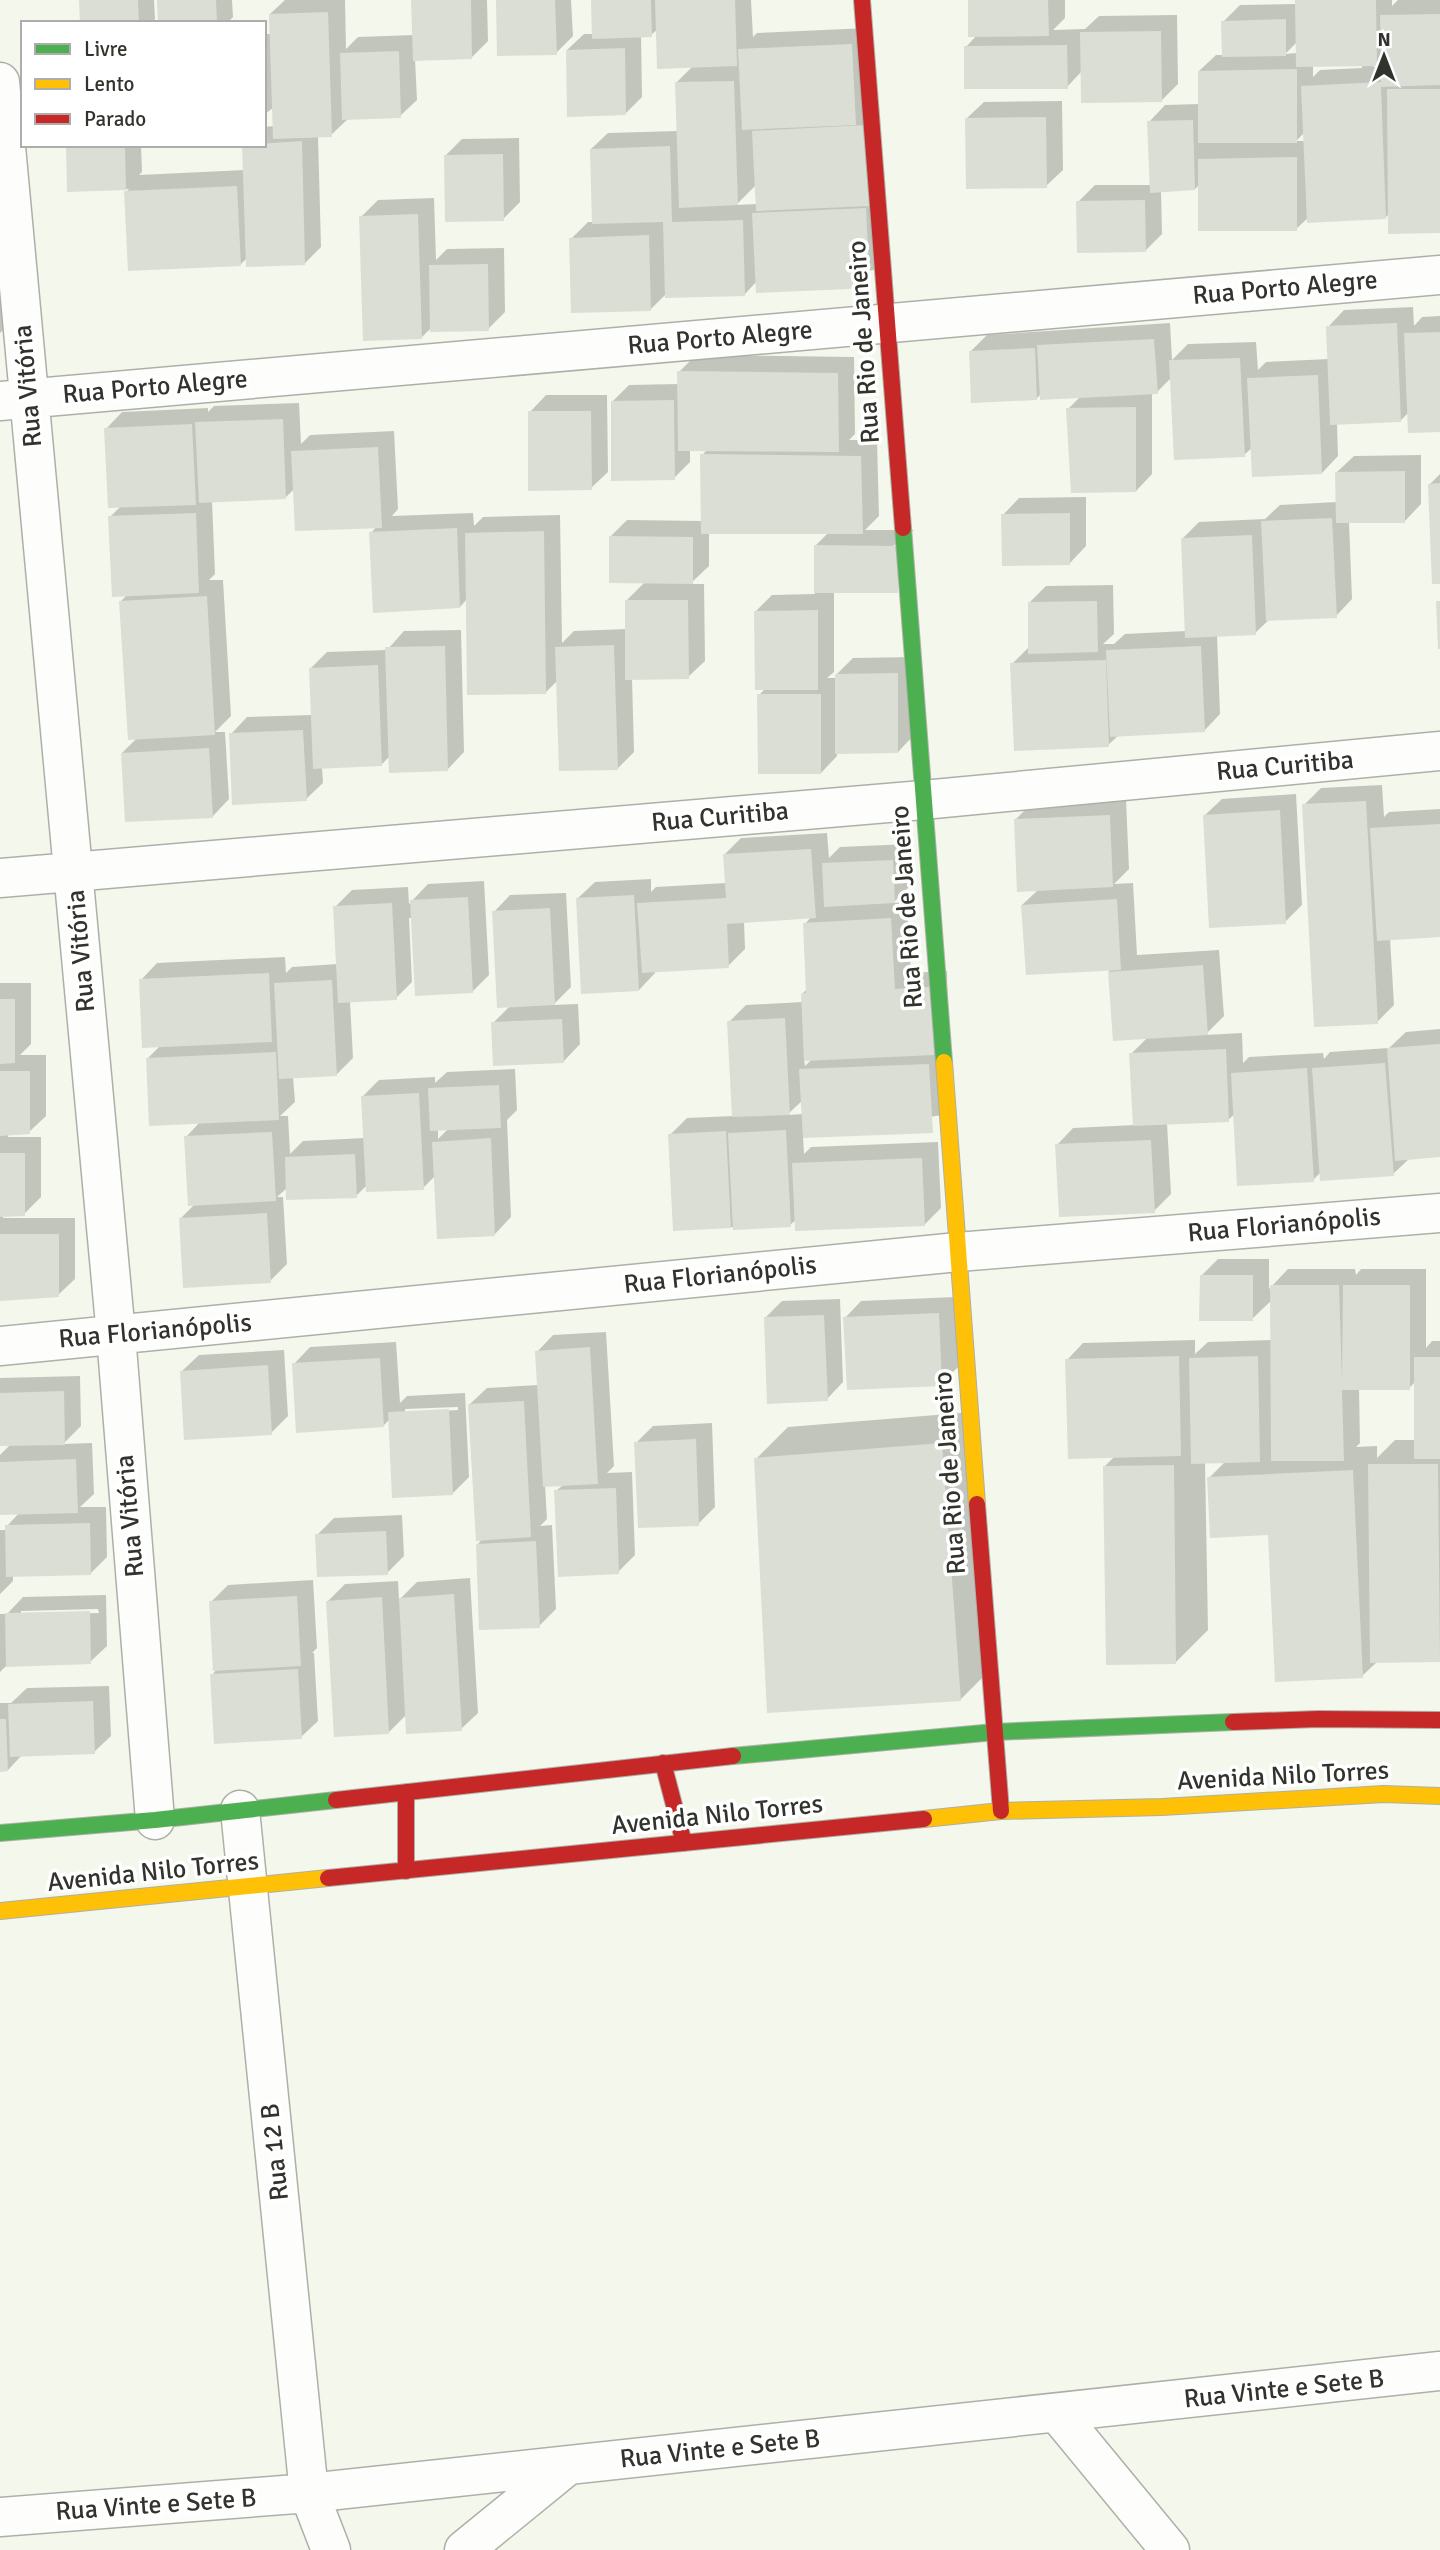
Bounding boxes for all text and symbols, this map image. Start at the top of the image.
legend [21,21,266,147]
north arrow [1349,21,1419,91]
text: N [1377,28,1391,52]
text: Livre [84,36,127,62]
text: Lento [84,71,134,97]
text: Parado [84,106,146,132]
street label: Rua Rio de Janeiro [841,239,887,445]
street label: Rua Porto Alegre [1191,264,1379,312]
street label: Rua Porto Alegre [626,314,814,362]
street label: Rua Vitória [7,324,49,448]
street label: Rua Porto Alegre [61,363,249,411]
street label: Rua Curitiba [1215,744,1355,788]
street label: Rua Curitiba [650,795,790,839]
street label: Rua Rio de Janeiro [884,804,930,1010]
street label: Rua Vitória [60,889,102,1013]
street label: Rua Florianópolis [1186,1201,1382,1249]
street label: Rua Florianópolis [622,1249,818,1301]
street label: Rua Florianópolis [57,1307,253,1355]
street label: Rua Rio de Janeiro [927,1370,973,1576]
street label: Rua Vitória [109,1454,151,1578]
street label: Avenida Nilo Torres [1176,1754,1390,1798]
street label: Avenida Nilo Torres [610,1788,824,1842]
street label: Avenida Nilo Torres [46,1845,260,1899]
street label: Rua 12 B [254,2102,296,2202]
street label: Rua Vinte e Sete B [1182,2363,1386,2415]
street label: Rua Vinte e Sete B [618,2423,822,2475]
street label: Rua Vinte e Sete B [54,2482,258,2528]

